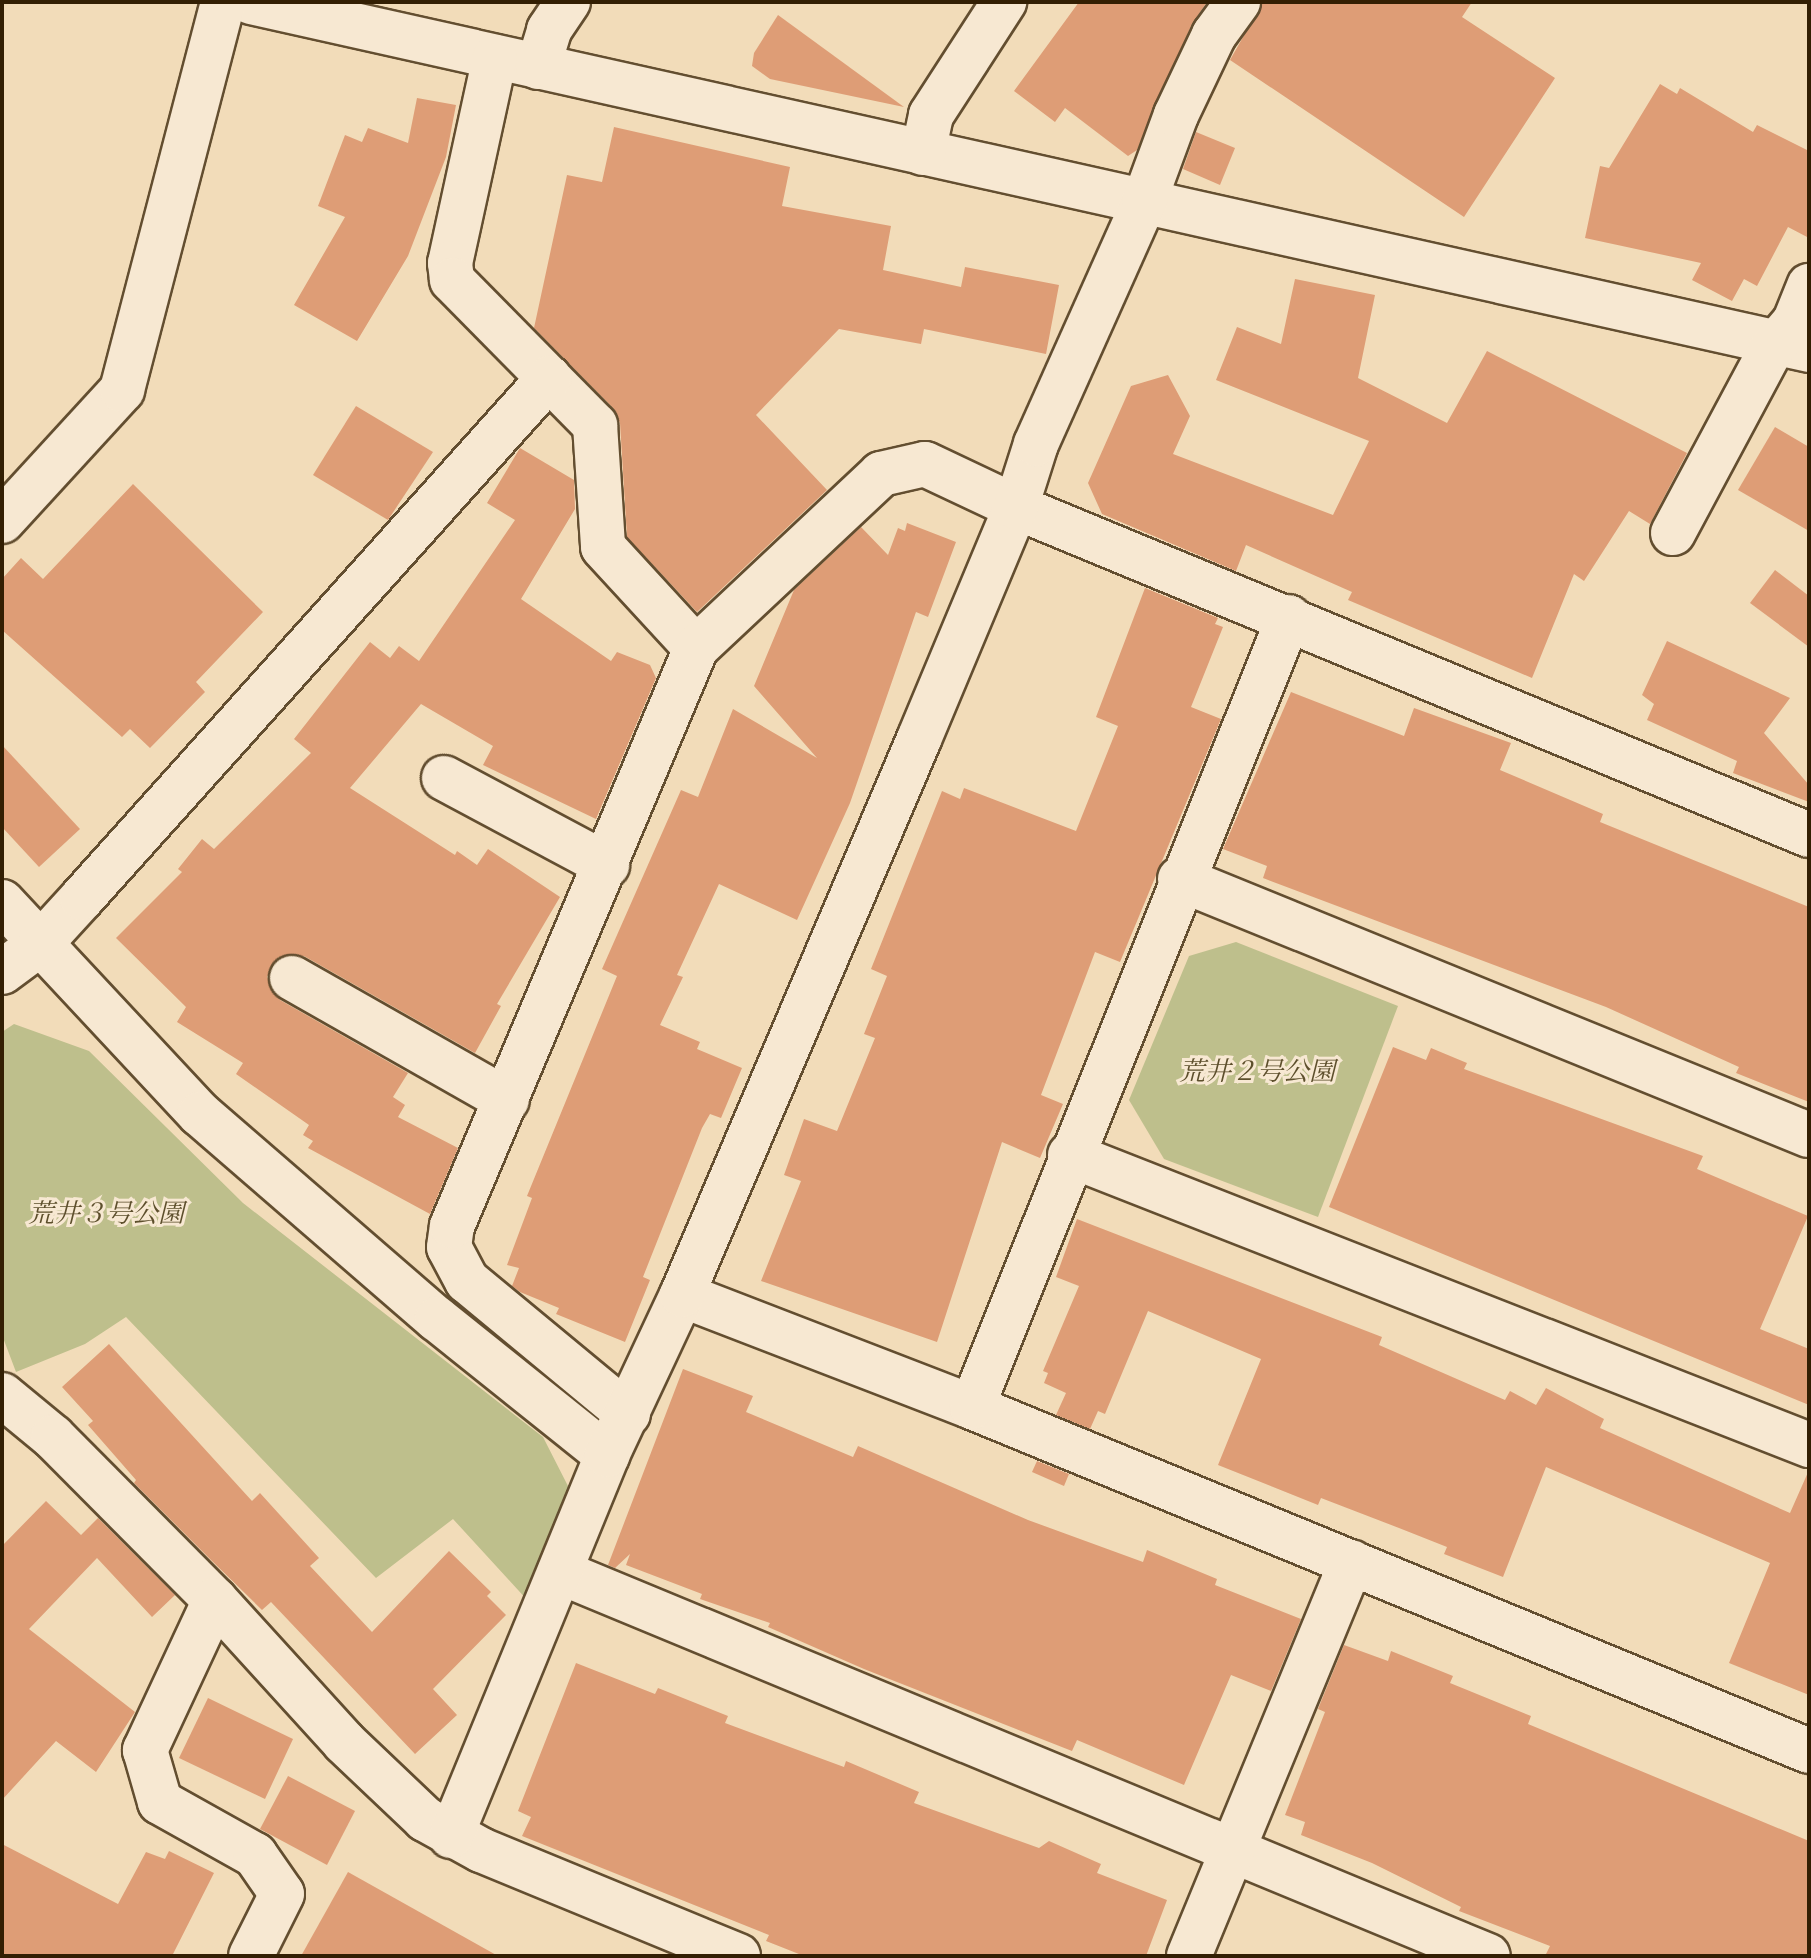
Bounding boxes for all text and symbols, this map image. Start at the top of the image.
park label: 荒井２号公園 [1179,1057,1335,1089]
park label: 荒井３号公園 [28,1199,184,1231]

